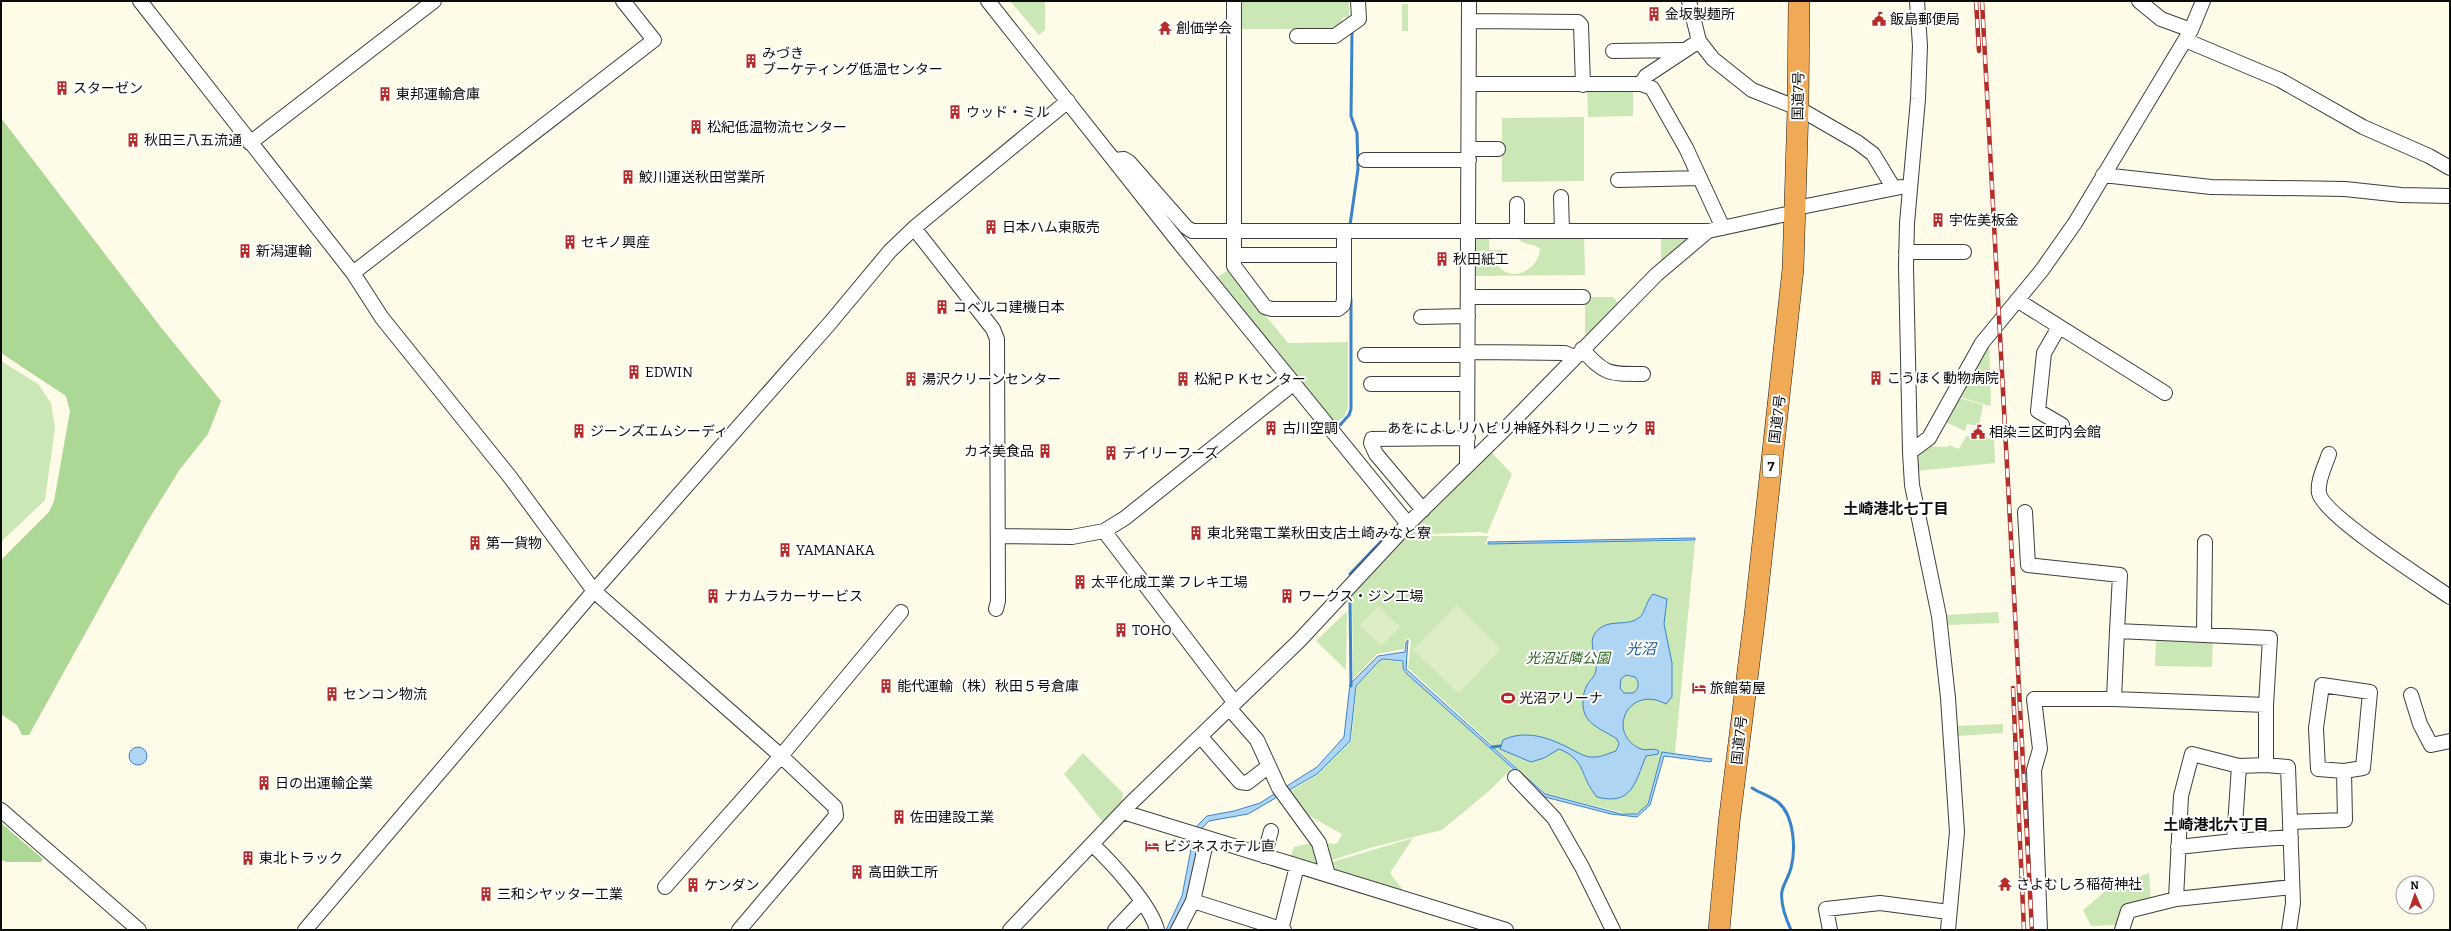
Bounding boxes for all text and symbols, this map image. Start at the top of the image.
building icon: 金坂製麺所 [1646,6,1662,22]
place label: 金坂製麺所 [1665,6,1735,23]
public building icon: 飯島郵便局 [1871,11,1887,27]
place label: 飯島郵便局 [1890,11,1960,28]
temple icon: 創価学会 [1157,20,1173,36]
place label: 創価学会 [1176,20,1232,37]
place label: みづき ブーケティング低温センター [762,45,943,78]
building icon: みづき ブーケティング低温センター [743,53,759,69]
street label: 国道7号 [1790,71,1807,121]
building icon: スターゼン [54,80,70,96]
place label: スターゼン [73,80,143,97]
building icon: 東邦運輸倉庫 [377,86,393,102]
place label: 東邦運輸倉庫 [396,86,480,103]
building icon: ウッド・ミル [947,104,963,120]
place label: ウッド・ミル [966,104,1050,121]
building icon: 松紀低温物流センター [688,119,704,135]
place label: 松紀低温物流センター [707,119,847,136]
building icon: 秋田三八五流通 [125,132,141,148]
place label: 秋田三八五流通 [144,132,242,149]
building icon: 鮫川運送秋田営業所 [620,169,636,185]
place label: 鮫川運送秋田営業所 [639,169,765,186]
building icon: 宇佐美板金 [1930,212,1946,228]
place label: 宇佐美板金 [1949,212,2019,229]
building icon: 日本ハム東販売 [983,219,999,235]
place label: 日本ハム東販売 [1002,219,1100,236]
building icon: セキノ興産 [562,234,578,250]
place label: セキノ興産 [581,234,650,251]
building icon: 新潟運輸 [237,243,253,259]
place label: 新潟運輸 [256,243,312,260]
building icon: 秋田紙工 [1434,251,1450,267]
place label: 秋田紙工 [1453,251,1509,268]
building icon: コベルコ建機日本 [934,299,950,315]
place label: コベルコ建機日本 [953,299,1065,316]
building icon: EDWIN [626,364,642,380]
place label: EDWIN [645,364,693,381]
building icon: こうほく動物病院 [1868,370,1884,386]
place label: こうほく動物病院 [1887,370,1999,387]
building icon: 湯沢クリーンセンター [903,371,919,387]
place label: 湯沢クリーンセンター [922,371,1061,388]
building icon: 松紀ＰＫセンター [1175,371,1191,387]
place label: 松紀ＰＫセンター [1194,371,1306,388]
street label: 国道7号 [1766,394,1789,444]
building icon: 古川空調 [1263,420,1279,436]
place label: 古川空調 [1282,420,1338,437]
place label: あをによしリハビリ神経外科クリニック [1387,420,1639,437]
building icon: あをによしリハビリ神経外科クリニック [1642,420,1658,436]
building icon: ジーンズエムシーディ [571,423,587,439]
place label: ジーンズエムシーディ [590,423,728,440]
public building icon: 相染三区町内会館 [1970,424,1986,440]
place label: 相染三区町内会館 [1989,424,2101,441]
place label: カネ美食品 [964,443,1034,460]
building icon: カネ美食品 [1037,443,1053,459]
building icon: デイリーフーズ [1103,445,1119,461]
place label: デイリーフーズ [1122,445,1218,462]
road number: 7 [1763,455,1779,477]
district label: 土崎港北七丁目 [1843,500,1949,518]
building icon: 東北発電工業秋田支店土崎みなと寮 [1188,525,1204,541]
place label: 東北発電工業秋田支店土崎みなと寮 [1207,525,1431,542]
building icon: 第一貨物 [467,535,483,551]
place label: 第一貨物 [486,535,542,552]
building icon: YAMANAKA [777,542,793,558]
place label: YAMANAKA [796,542,875,559]
building icon: 太平化成工業 フレキ工場 [1072,574,1088,590]
place label: 太平化成工業 フレキ工場 [1091,574,1248,591]
building icon: ナカムラカーサービス [705,588,721,604]
place label: ナカムラカーサービス [724,588,863,605]
building icon: ワークス・ジン工場 [1279,588,1295,604]
place label: ワークス・ジン工場 [1298,588,1424,605]
building icon: TOHO [1113,622,1129,638]
place label: TOHO [1132,622,1172,639]
water label: 光沼 [1626,640,1658,658]
park label: 光沼近隣公園 [1526,650,1612,667]
building icon: 能代運輸（株）秋田５号倉庫 [878,678,894,694]
place label: 能代運輸（株）秋田５号倉庫 [897,678,1079,695]
hotel icon: 旅館菊屋 [1691,680,1707,696]
place label: 旅館菊屋 [1710,680,1766,697]
building icon: センコン物流 [324,686,340,702]
place label: センコン物流 [343,686,427,703]
sports icon: 光沼アリーナ [1500,690,1516,706]
place label: 光沼アリーナ [1519,690,1603,707]
street label: 国道7号 [1728,715,1751,765]
building icon: 日の出運輸企業 [256,775,272,791]
place label: 日の出運輸企業 [275,775,373,792]
building icon: 佐田建設工業 [891,809,907,825]
place label: 佐田建設工業 [910,809,994,826]
district label: 土崎港北六丁目 [2163,816,2269,834]
hotel icon: ビジネスホテル直 [1144,838,1160,854]
place label: ビジネスホテル直 [1163,838,1275,855]
building icon: 東北トラック [240,850,256,866]
place label: 東北トラック [259,850,343,867]
building icon: 高田鉄工所 [849,864,865,880]
place label: 高田鉄工所 [868,864,938,881]
north arrow [2395,875,2435,915]
temple icon: さよむしろ稲荷神社 [1997,876,2013,892]
place label: さよむしろ稲荷神社 [2016,876,2142,893]
building icon: ケンダン [685,877,701,893]
place label: ケンダン [704,877,760,894]
text: N [2410,879,2420,892]
building icon: 三和シヤッター工業 [478,886,494,902]
place label: 三和シヤッター工業 [497,886,623,903]

